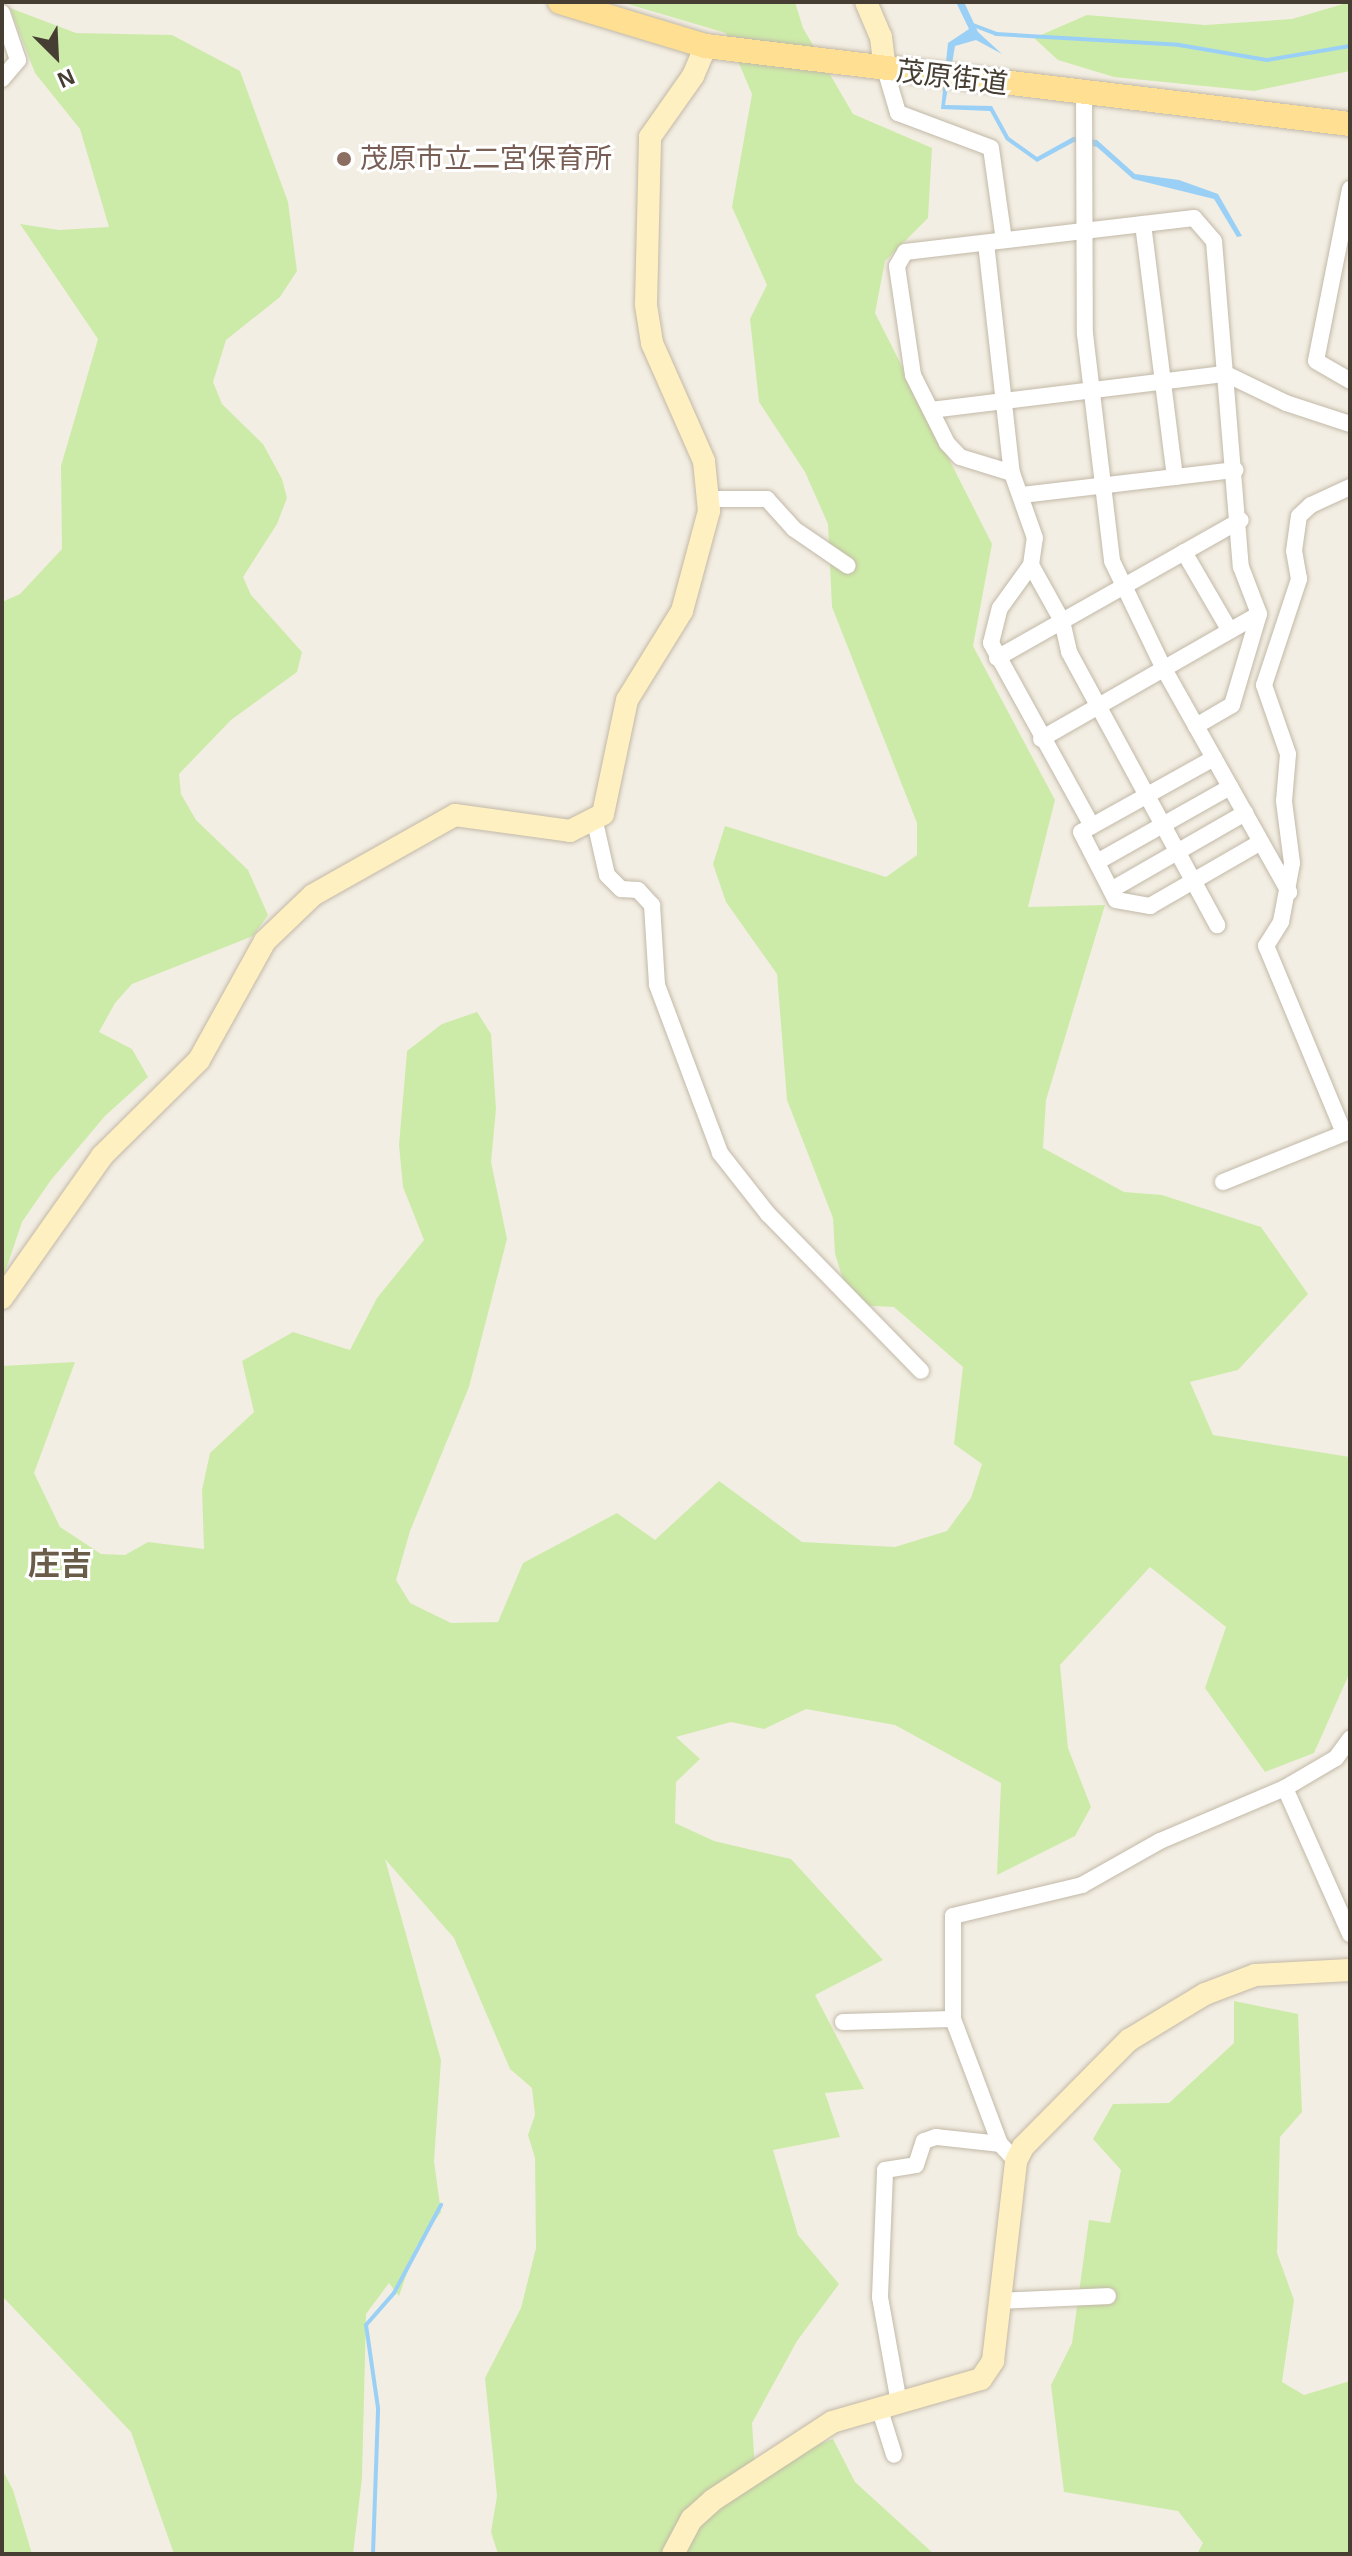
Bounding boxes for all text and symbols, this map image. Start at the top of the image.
north arrow [16,16,96,96]
street label: 茂原街道 [894,55,1010,101]
text: N [54,64,78,93]
place label: 茂原市立二宮保育所 [360,142,612,176]
marker: 茂原市立二宮保育所 [335,150,353,168]
district label: 庄吉 [28,1545,92,1583]

